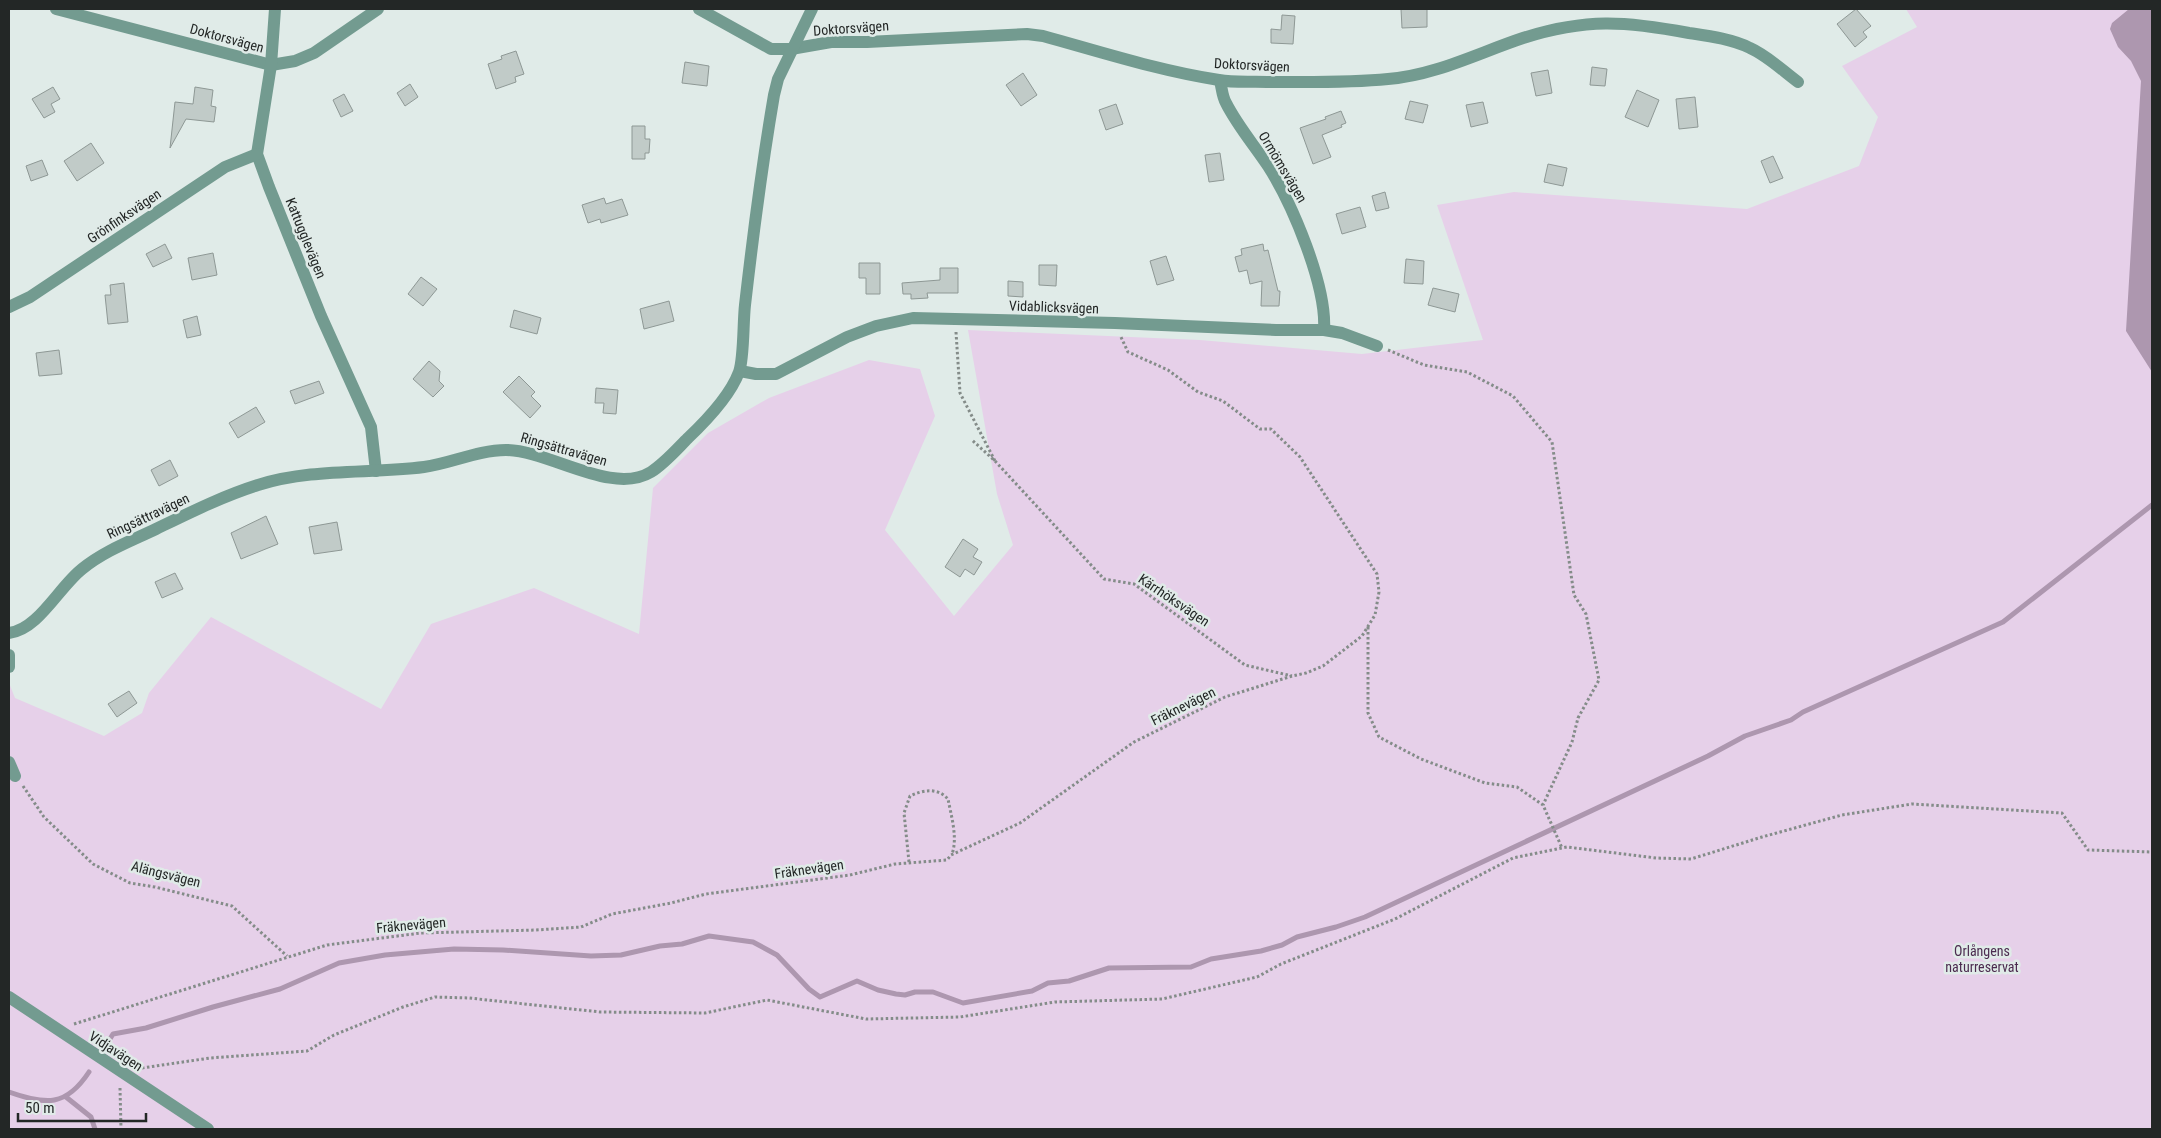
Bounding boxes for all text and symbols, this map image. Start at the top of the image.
street label: Doktorsvägen [813,17,889,39]
street label: Doktorsvägen [188,20,266,56]
street label: Doktorsvägen [1214,55,1290,75]
street label: Ormömsvägen [1256,129,1310,205]
street label: Grönfinksvägen [84,185,164,247]
street label: Kattugglevägen [283,195,329,281]
street label: Vidablicksvägen [1009,297,1099,317]
street label: Ringsättravägen [519,429,609,469]
street label: Ringsättravägen [104,490,192,542]
street label: Kärrhöksvägen [1135,570,1213,630]
street label: Fräknevägen [1148,684,1218,728]
street label: Fräknevägen [773,856,845,882]
street label: Alängsvägen [130,858,202,890]
street label: Fräknevägen [376,914,446,936]
park label: Orlångens naturreservat [1945,943,2019,975]
street label: Vidjavägen [86,1028,146,1074]
scale bar [18,1090,145,1122]
text: 50 m [25,1099,55,1117]

